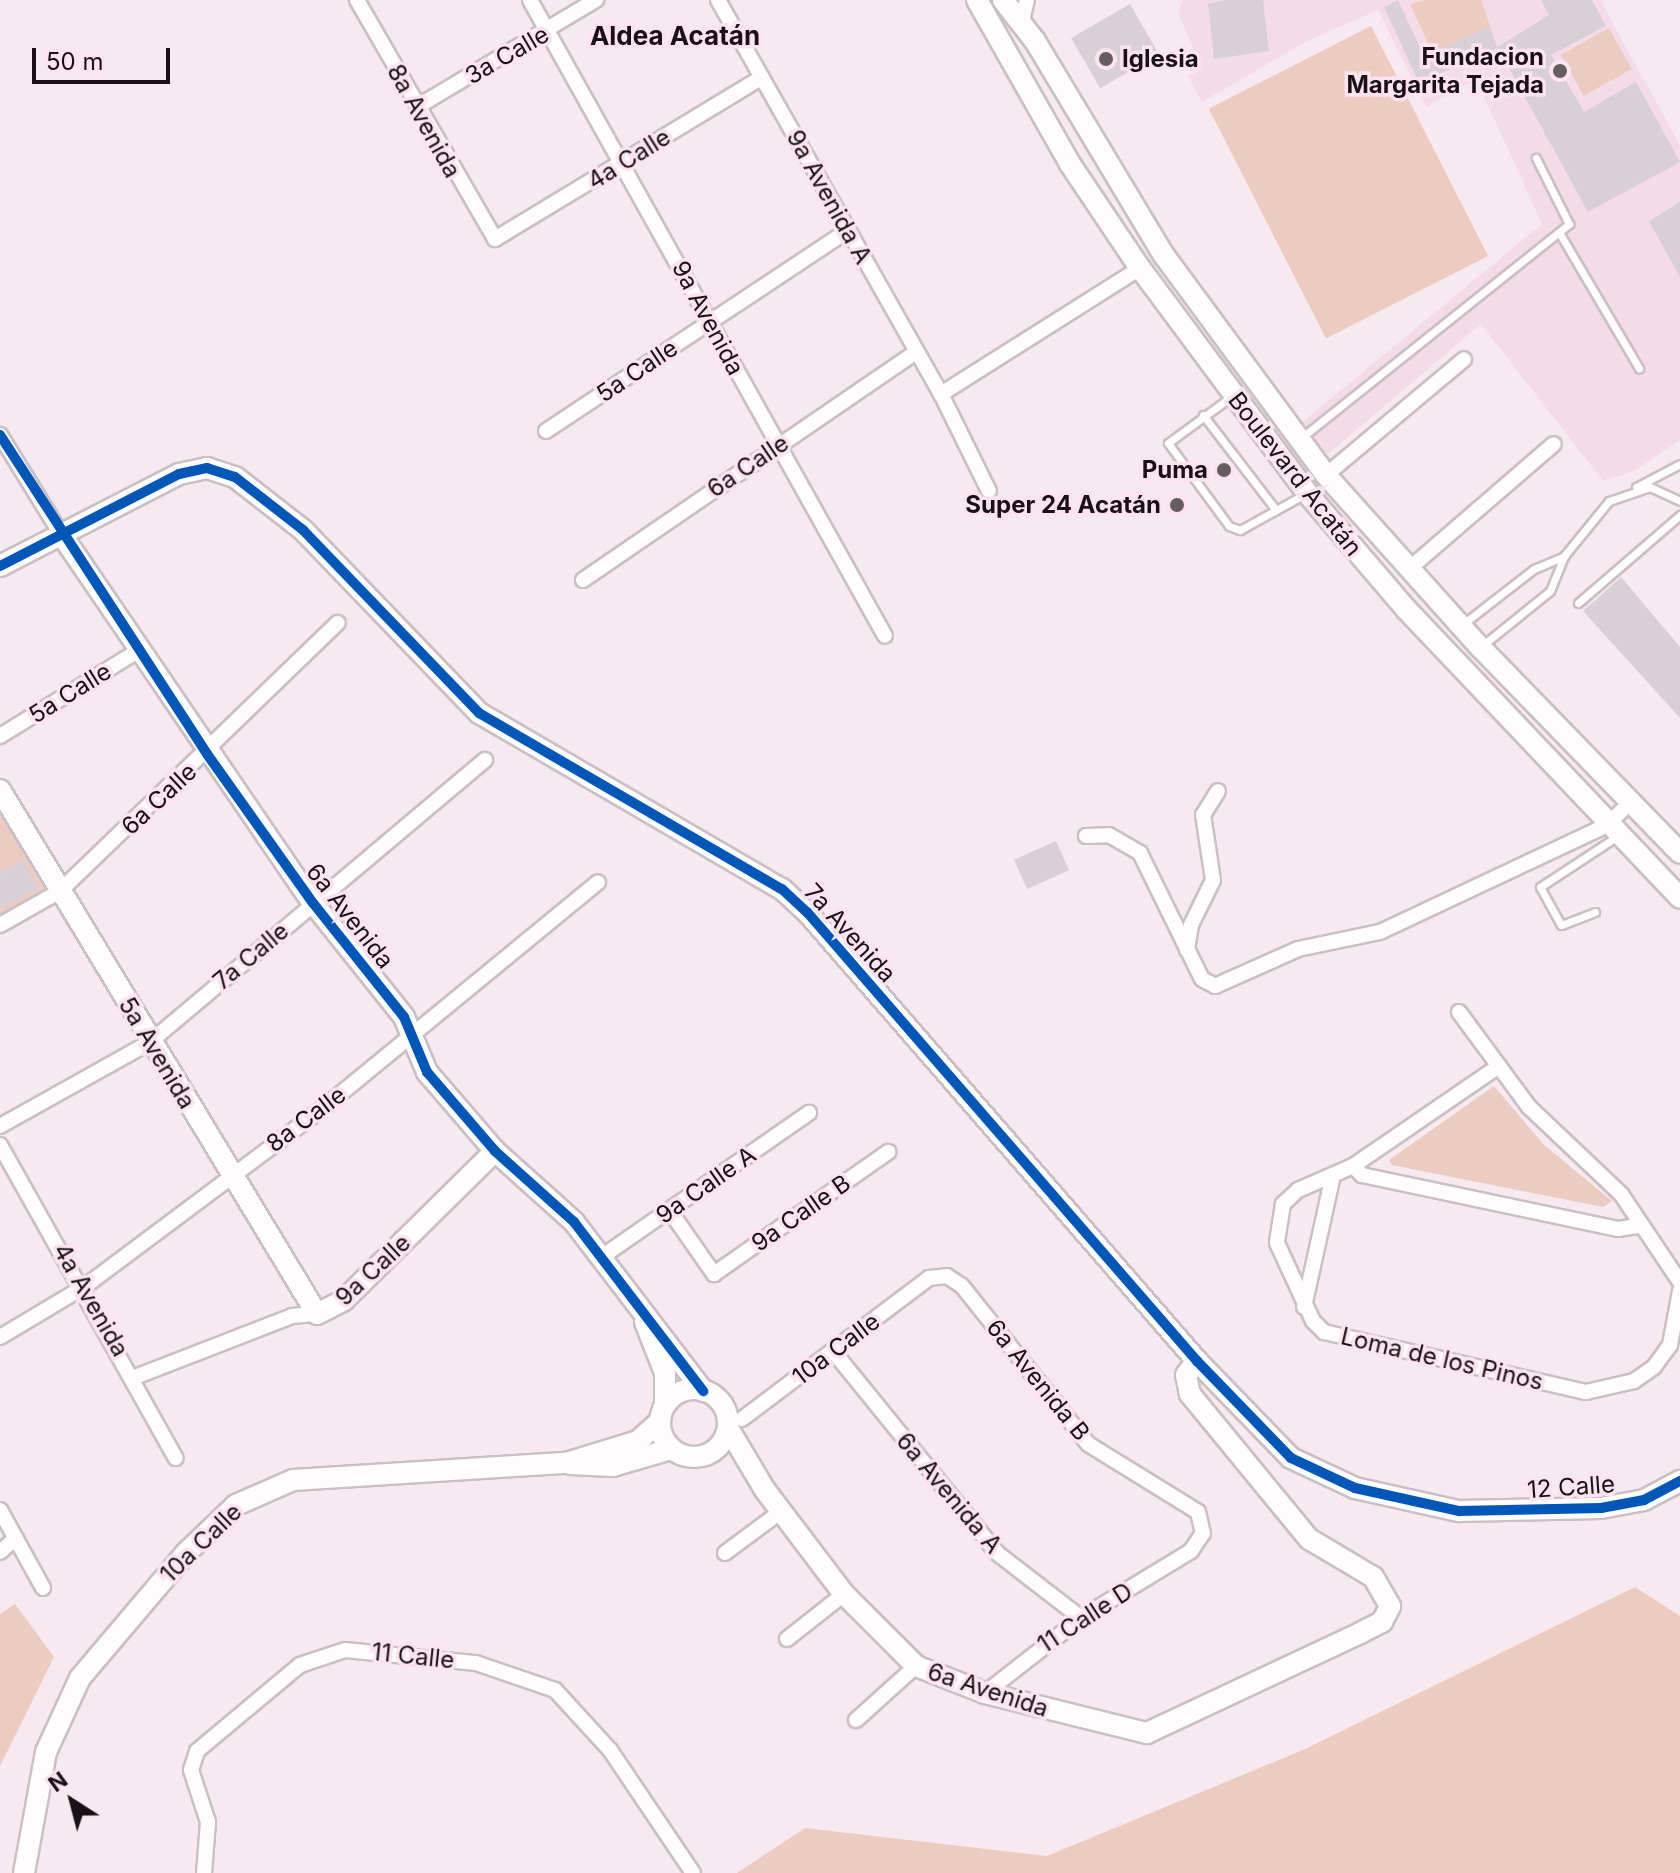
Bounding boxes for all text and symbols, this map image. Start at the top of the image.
street label: 3a Calle [460,20,554,90]
district label: Aldea Acatán [590,20,760,52]
scale bar [36,32,174,82]
place label: Fundacion Margarita Tejada [1347,43,1544,99]
place label: Iglesia [1122,45,1199,73]
text: 50 m [46,47,104,76]
marker: Iglesia [1097,50,1115,68]
street label: 8a Avenida [381,59,467,183]
marker: Fundacion Margarita Tejada [1551,62,1569,80]
street label: 4a Calle [582,122,676,196]
street label: 9a Avenida A [780,125,878,269]
street label: 9a Avenida [666,256,750,380]
street label: 5a Calle [591,333,683,409]
street label: Boulevard Acatán [1222,386,1368,562]
street label: 6a Calle [702,428,794,504]
place label: Puma [1142,456,1208,484]
marker: Puma [1215,461,1233,479]
place label: Super 24 Acatán [965,491,1161,519]
marker: Super 24 Acatán [1168,496,1186,514]
street label: 5a Calle [24,657,116,729]
street label: 6a Calle [116,757,202,841]
street label: 6a Avenida [300,858,400,974]
street label: 7a Avenida [798,878,902,988]
street label: 7a Calle [208,916,294,996]
street label: 5a Avenida [112,992,202,1114]
street label: 8a Calle [261,1080,351,1158]
street label: 9a Calle A [651,1140,761,1230]
street label: 9a Calle B [746,1168,856,1258]
street label: 9a Calle [330,1228,416,1312]
street label: 4a Avenida [47,1238,135,1362]
street label: 10a Calle [787,1307,885,1391]
street label: 6a Avenida B [980,1314,1096,1446]
street label: Loma de los Pinos [1338,1322,1546,1396]
street label: 6a Avenida A [890,1427,1008,1559]
street label: 12 Calle [1526,1470,1616,1504]
street label: 10a Calle [154,1497,248,1589]
street label: 11 Calle D [1032,1577,1138,1659]
street label: 11 Calle [370,1637,456,1675]
street label: 6a Avenida [924,1657,1052,1723]
north arrow [32,1761,112,1841]
text: N [43,1766,72,1797]

